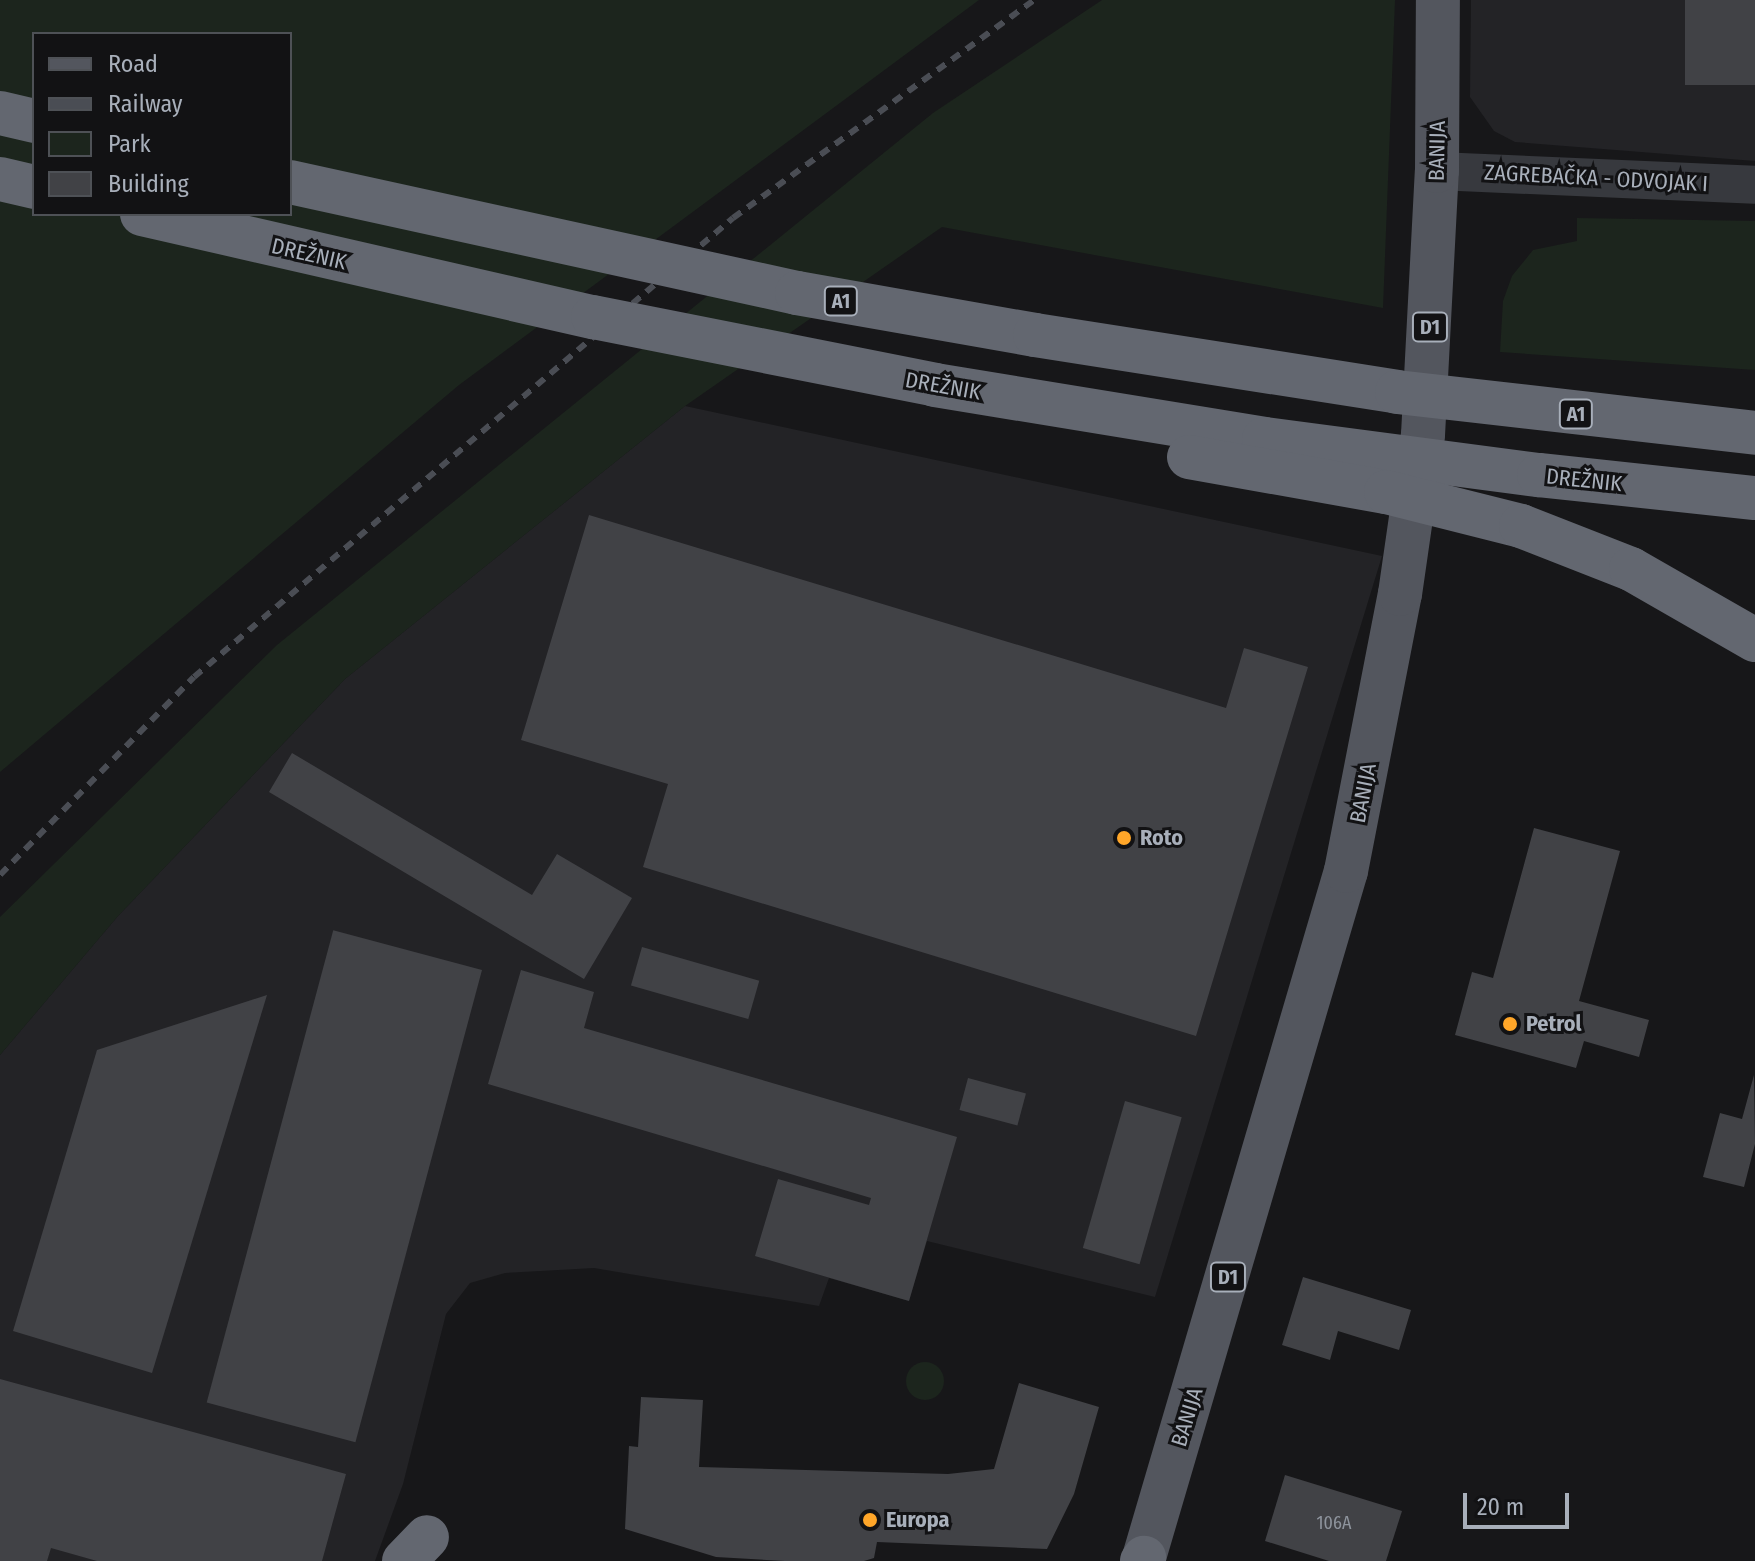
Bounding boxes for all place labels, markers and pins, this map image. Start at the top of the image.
place label: Roto [1140,825,1183,851]
marker: Roto [1115,829,1133,847]
place label: Petrol [1526,1011,1581,1037]
marker: Petrol [1501,1015,1519,1033]
place label: Europa [886,1507,949,1533]
marker: Europa [861,1511,879,1529]

